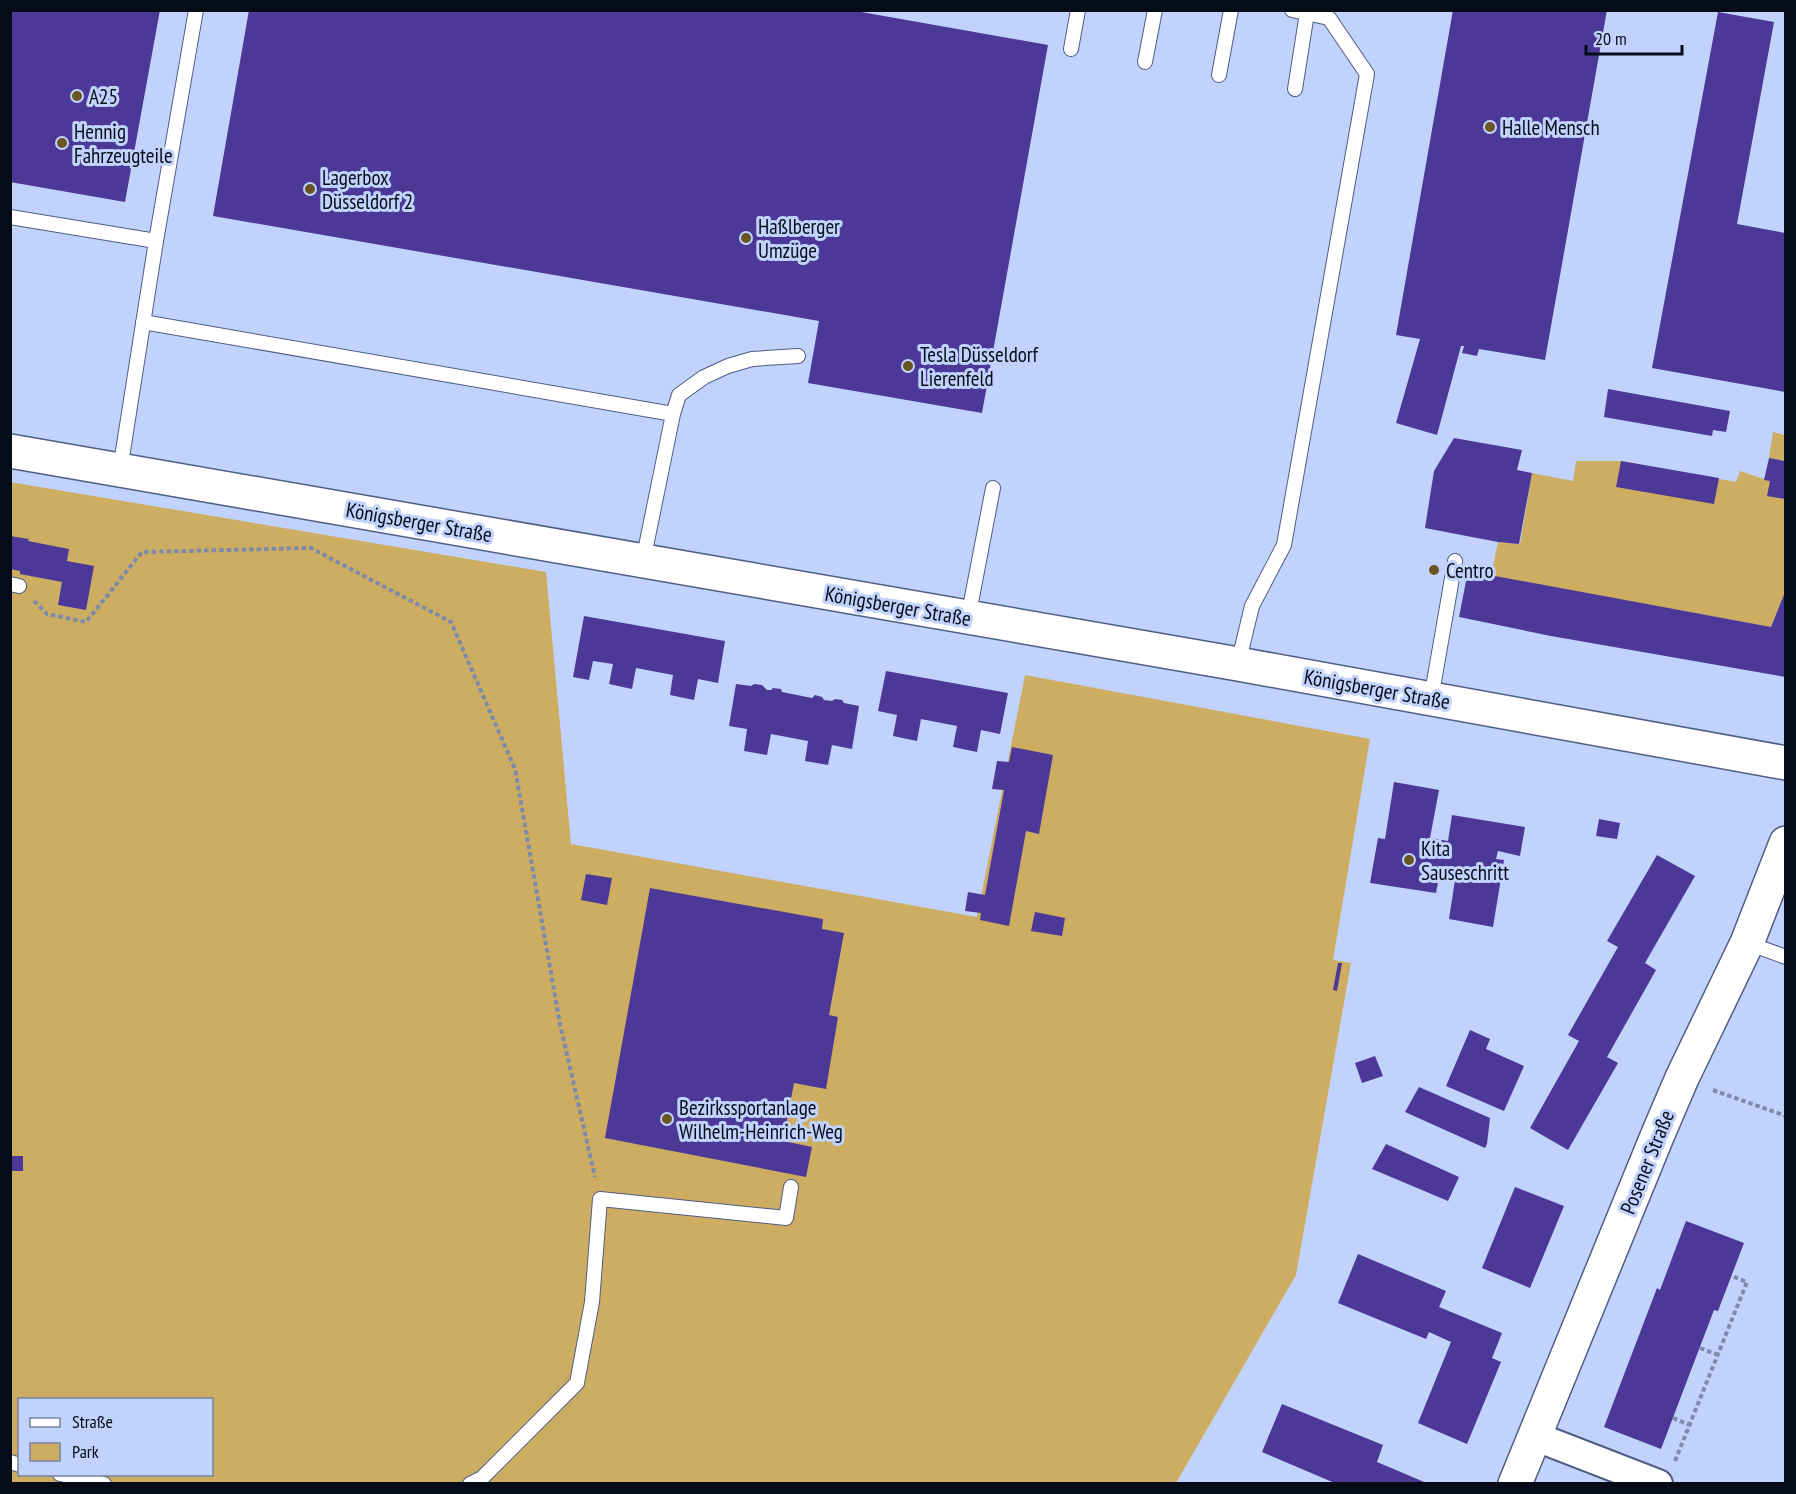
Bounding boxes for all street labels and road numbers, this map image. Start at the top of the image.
street label: Königsberger Straße [344,496,494,548]
street label: Königsberger Straße [823,580,973,632]
street label: Königsberger Straße [1302,663,1452,715]
street label: Posener Straße [1614,1106,1680,1218]

